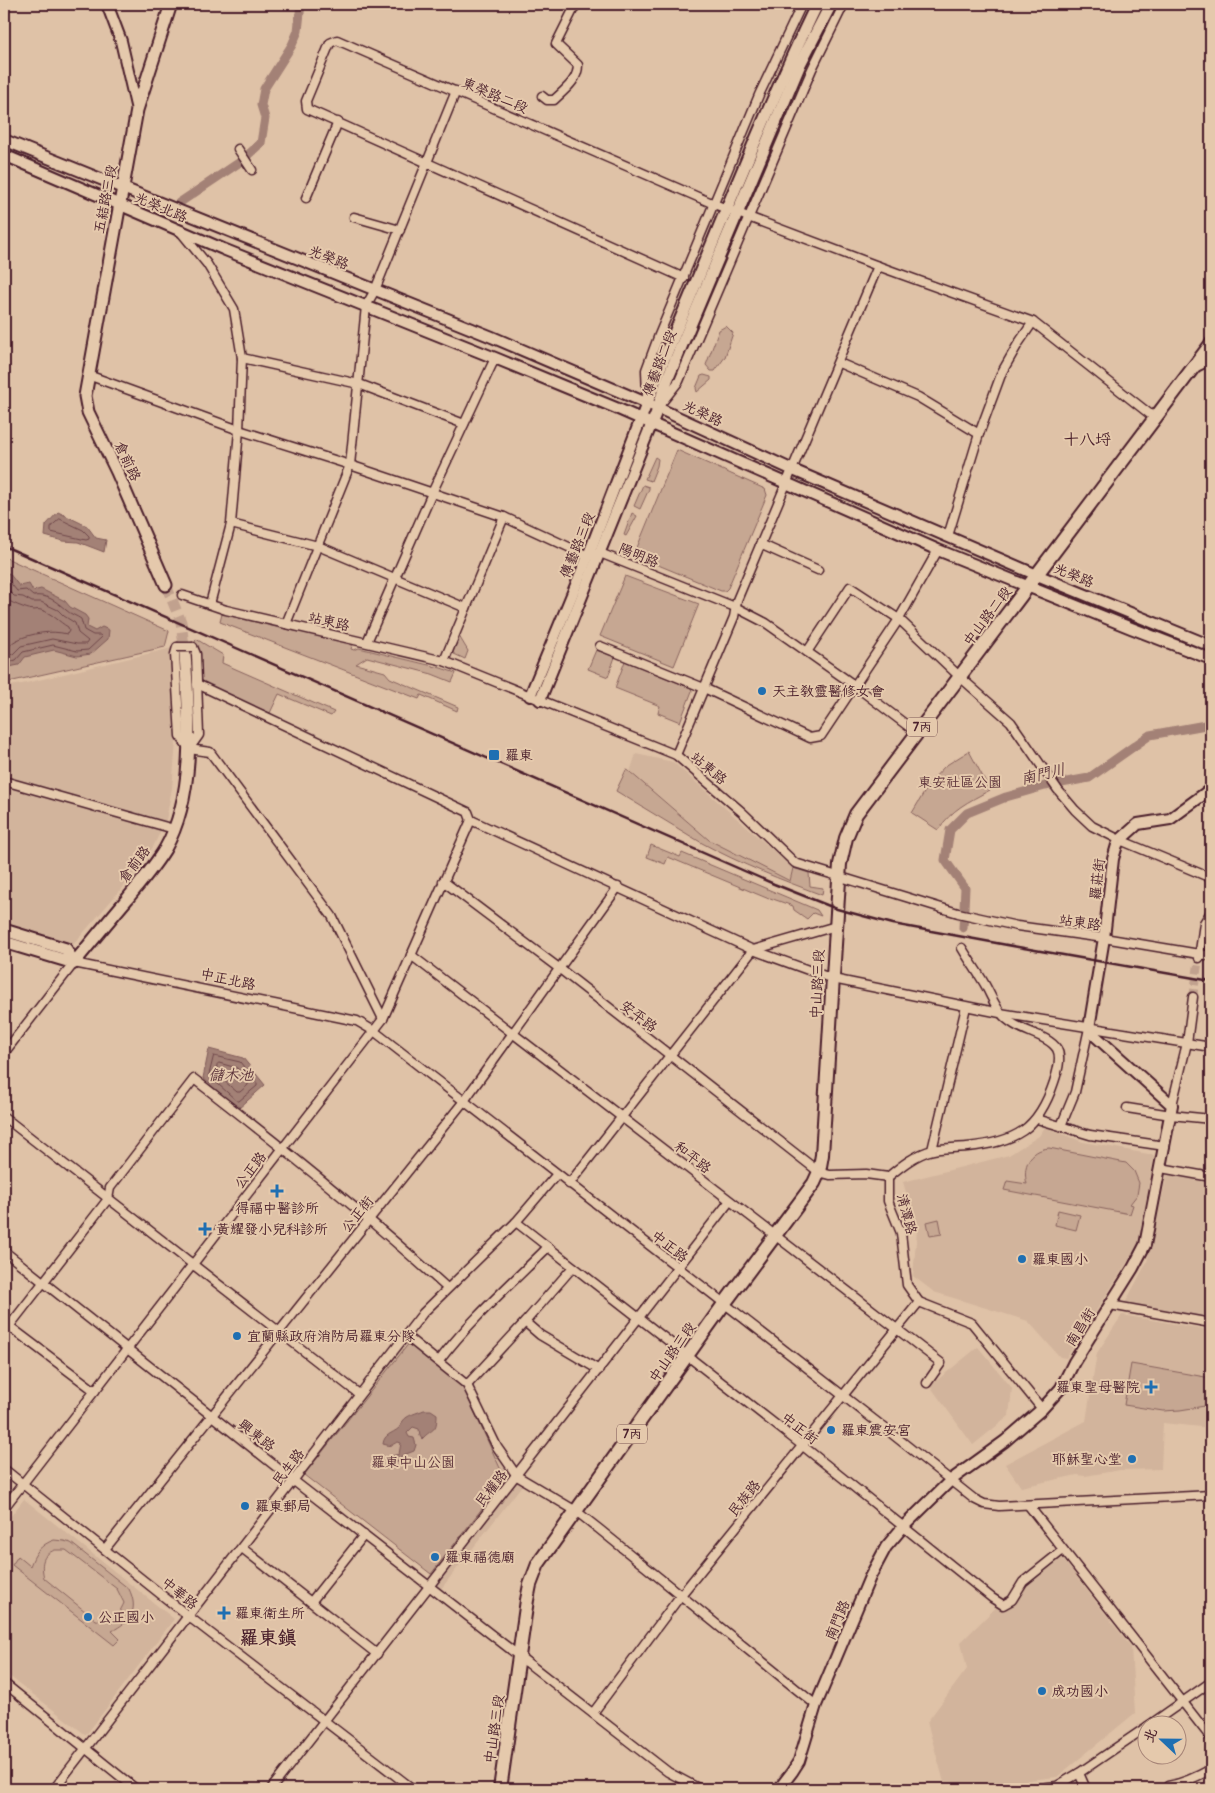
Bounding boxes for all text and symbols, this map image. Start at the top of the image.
street label: 東榮路二段 [459,74,530,117]
street label: 五結路三段 [90,163,121,235]
street label: 光榮北路 [132,189,190,226]
street label: 光榮路 [306,242,351,273]
street label: 傳藝路二段 [639,327,680,399]
street label: 光榮路 [680,397,725,430]
district label: 十八埒 [1063,430,1111,450]
street label: 倉前路 [111,439,144,484]
street label: 傳藝路三段 [556,510,598,581]
street label: 陽明路 [616,540,661,571]
street label: 光榮路 [1051,560,1096,591]
street label: 中山路二段 [960,583,1015,649]
street label: 站東路 [307,608,351,634]
place label: 天主教靈醫修女會 [772,683,885,700]
marker: 天主教靈醫修女會 [756,685,768,697]
road number: 7丙 [907,718,937,736]
place label: 羅東 [505,747,533,764]
marker: 羅東 [487,748,501,762]
street label: 站東路 [687,748,730,788]
water label: 南門川 [1019,760,1068,789]
park label: 東安社區公園 [918,774,1002,791]
street label: 倉前路 [115,842,154,886]
street label: 羅莊街 [1087,857,1108,901]
street label: 站東路 [1058,911,1102,934]
street label: 中山路三段 [807,949,828,1019]
street label: 中正北路 [199,965,257,994]
street label: 安平路 [617,997,661,1036]
water label: 儲木池 [208,1066,254,1085]
street label: 和平路 [671,1138,714,1177]
street label: 公正路 [231,1149,270,1192]
marker: 得福中醫診所 [270,1184,284,1198]
street label: 清潭路 [893,1192,920,1237]
street label: 公正街 [338,1193,377,1236]
place label: 得福中醫診所 [235,1200,319,1217]
place label: 黃耀發小兒科診所 [216,1221,328,1238]
marker: 黃耀發小兒科診所 [198,1222,212,1236]
street label: 中正路 [648,1227,691,1266]
place label: 羅東國小 [1032,1251,1088,1268]
marker: 羅東國小 [1016,1253,1028,1265]
street label: 南昌街 [1062,1305,1099,1350]
street label: 中山路三段 [645,1319,699,1386]
place label: 宜蘭縣政府消防局羅東分隊 [247,1328,415,1345]
marker: 宜蘭縣政府消防局羅東分隊 [231,1330,243,1342]
place label: 羅東聖母醫院 [1056,1379,1140,1396]
marker: 羅東聖母醫院 [1144,1380,1158,1394]
street label: 中正街 [778,1409,821,1448]
street label: 興東路 [235,1416,278,1455]
place label: 羅東震安宮 [841,1422,911,1439]
marker: 羅東震安宮 [825,1424,837,1436]
road number: 7丙 [617,1425,647,1444]
street label: 民生路 [269,1445,308,1489]
place label: 耶穌聖心堂 [1052,1451,1122,1468]
marker: 耶穌聖心堂 [1126,1453,1138,1465]
park label: 羅東中山公園 [371,1454,455,1471]
street label: 民權路 [472,1467,511,1510]
street label: 民族路 [725,1477,764,1520]
place label: 羅東郵局 [255,1498,311,1515]
marker: 羅東郵局 [239,1500,251,1512]
place label: 羅東福德廟 [445,1549,515,1566]
marker: 羅東福德廟 [429,1551,441,1563]
street label: 中華路 [158,1574,201,1613]
street label: 南門路 [821,1598,853,1643]
place label: 羅東衛生所 [235,1605,305,1622]
marker: 羅東衛生所 [217,1606,231,1620]
place label: 公正國小 [98,1609,154,1626]
marker: 公正國小 [82,1611,94,1623]
district label: 羅東鎮 [239,1626,297,1650]
place label: 成功國小 [1052,1683,1108,1700]
marker: 成功國小 [1036,1685,1048,1697]
street label: 中山路三段 [481,1693,508,1765]
north arrow [1138,1716,1188,1766]
text: 北 [1140,1726,1161,1745]

